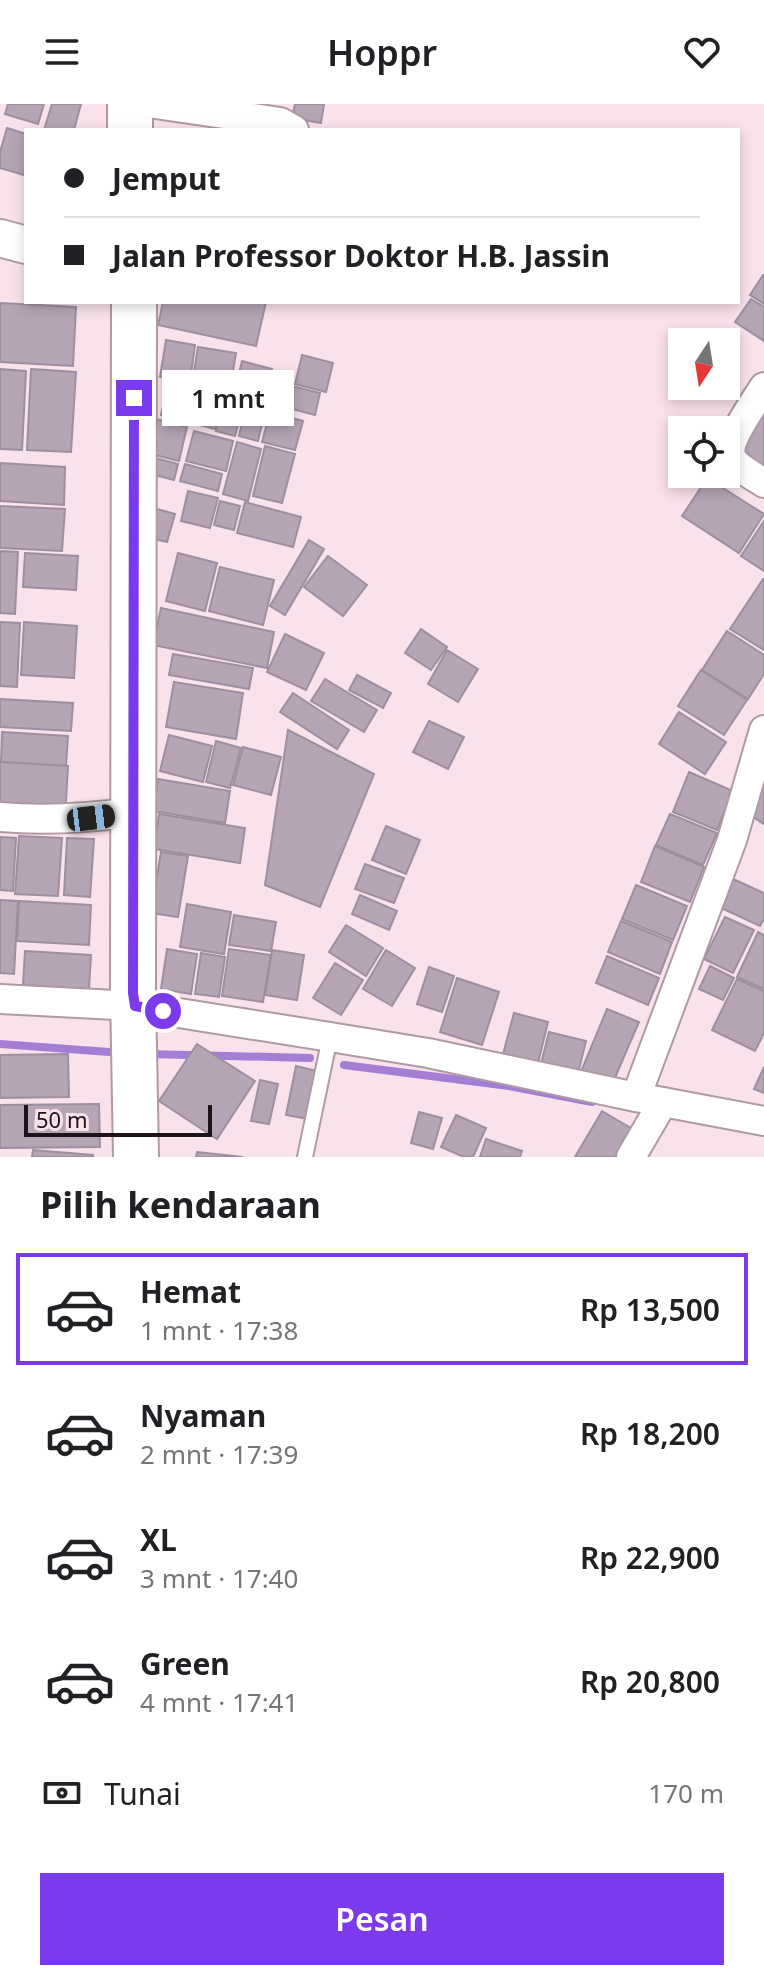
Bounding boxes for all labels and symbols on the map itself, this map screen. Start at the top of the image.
north arrow [668,328,740,400]
callout: 1 mnt [162,370,294,426]
route end [116,380,152,416]
car [66,803,116,833]
route start [145,993,181,1029]
scale bar [24,1101,212,1137]

